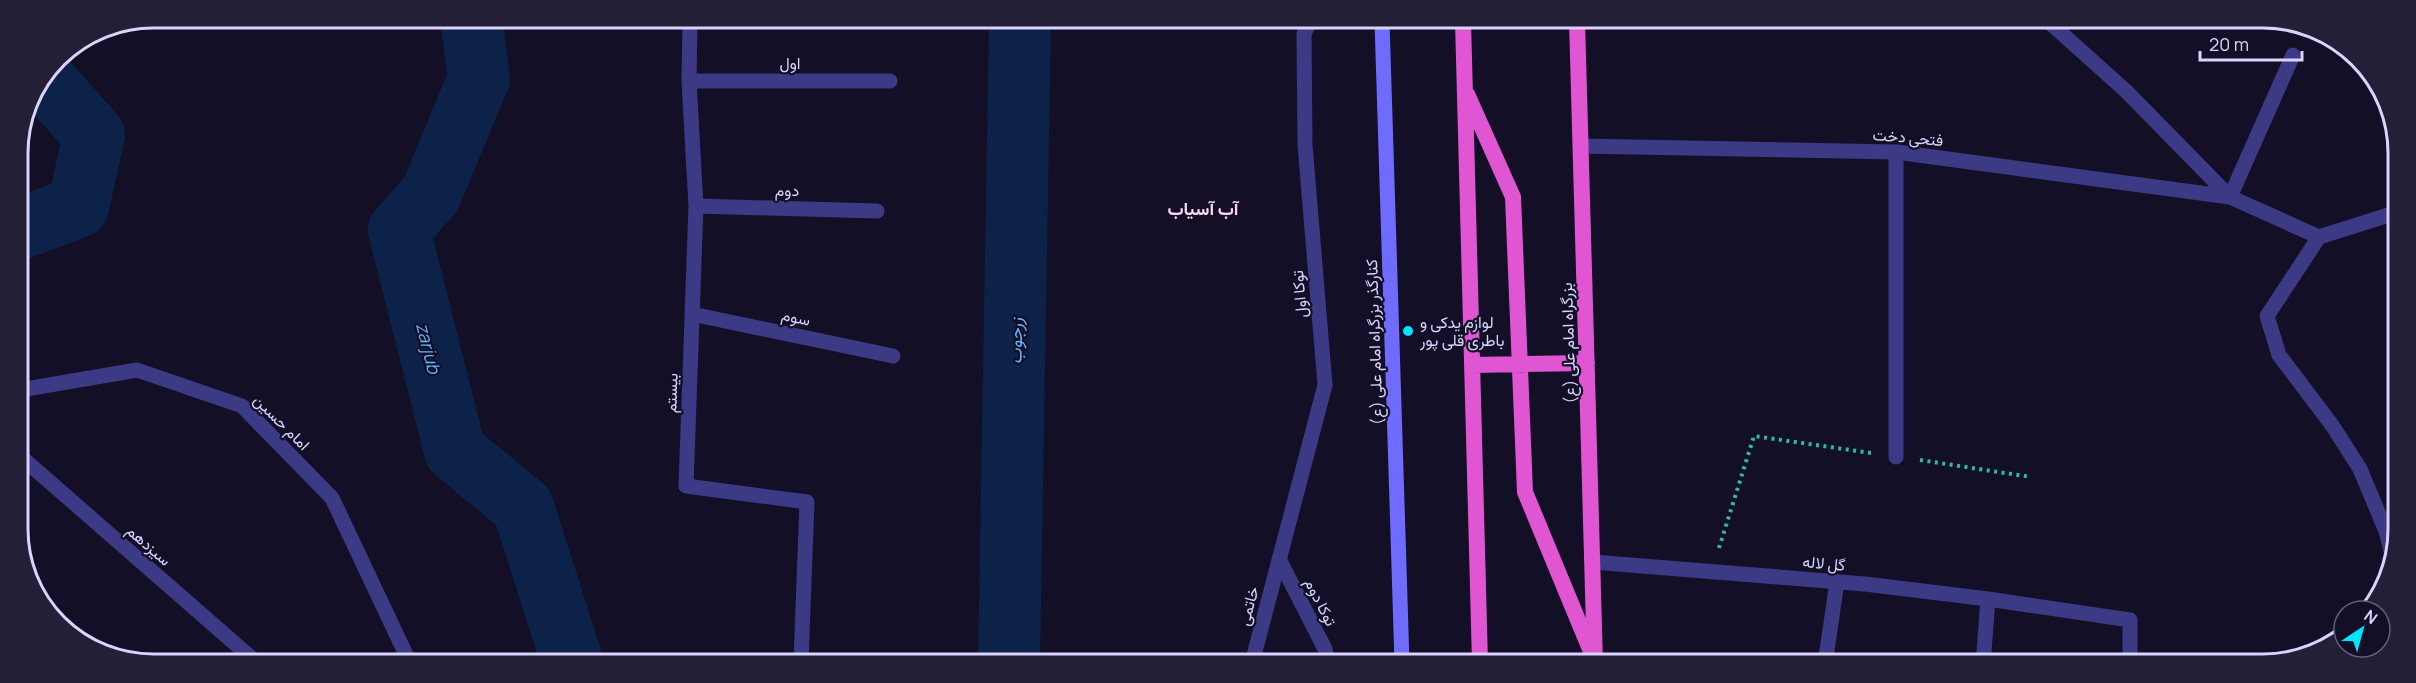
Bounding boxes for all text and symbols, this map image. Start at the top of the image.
scale bar [2200,24,2302,62]
text: 20 m [2209,32,2249,56]
street label: اول [779,52,801,74]
street label: فتحی دخت [1872,123,1944,151]
street label: دوم [775,179,799,201]
district label: آب آسیاب [1168,196,1240,220]
street label: کنارگذر بزرگراه امام علی (ع) [1360,259,1389,425]
street label: توکا اول [1286,269,1312,319]
street label: بزرگراه امام علی (ع) [1555,282,1582,404]
street label: سوم [779,303,813,331]
place label: لوازم یدکی و باطری قلی پور [1419,311,1504,352]
water label: زرجوب [1003,317,1027,364]
water label: zarjub [411,320,447,377]
marker: لوازم یدکی و باطری قلی پور [1401,324,1415,338]
street label: بیستم [659,373,683,413]
street label: امام حسین [249,389,315,455]
street label: سیزدهم [122,519,176,571]
street label: گل لاله [1802,550,1846,576]
street label: توکا دوم [1300,574,1342,630]
street label: خاتمی [1232,584,1264,628]
north arrow [2332,599,2392,659]
text: N [2360,605,2382,629]

